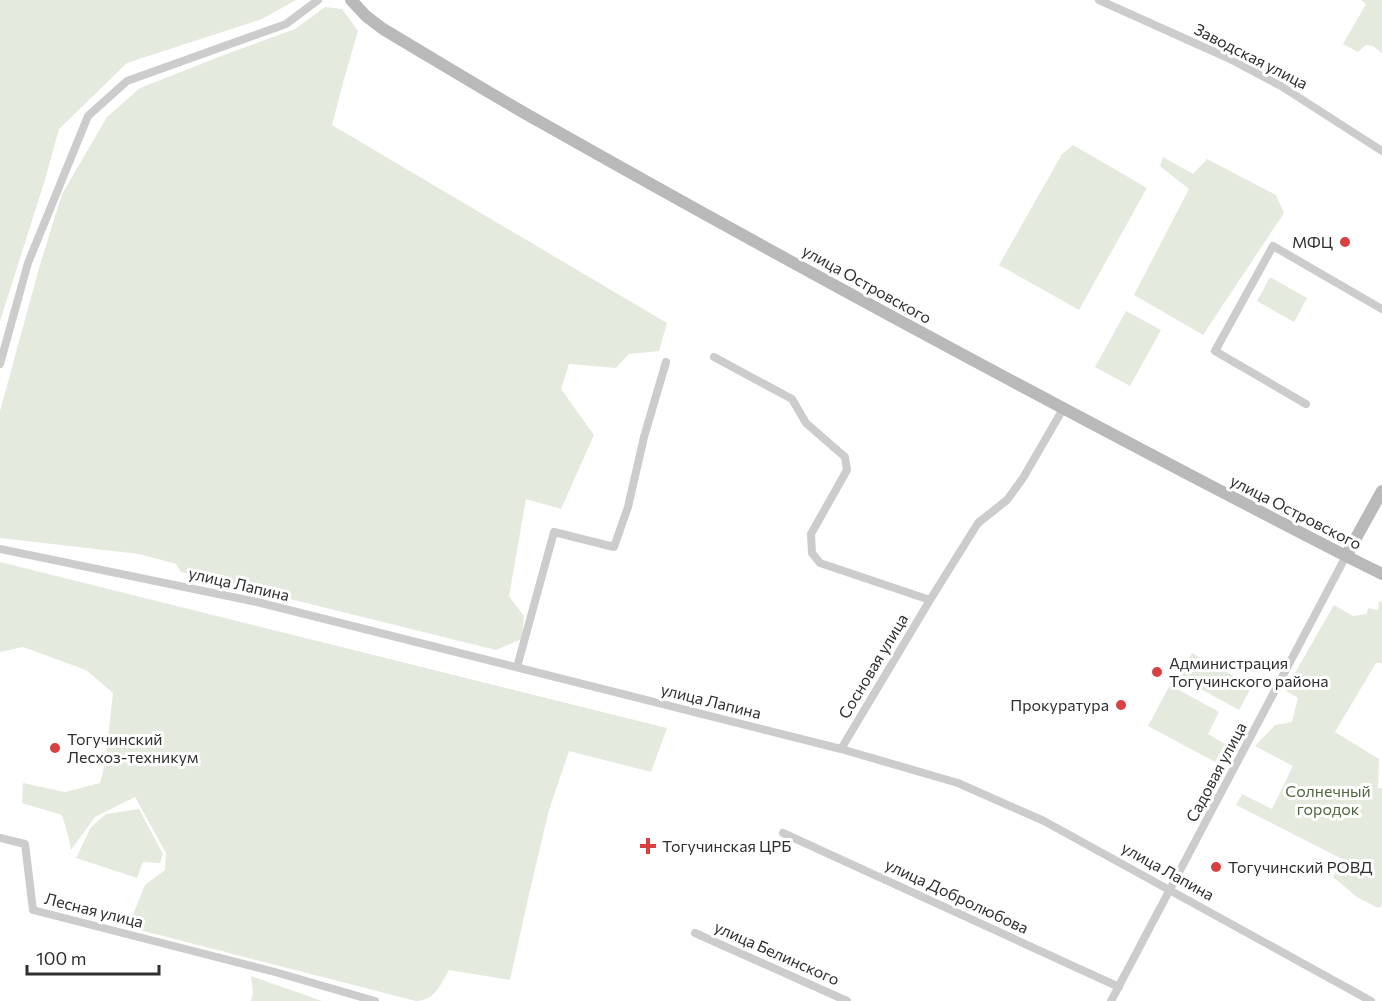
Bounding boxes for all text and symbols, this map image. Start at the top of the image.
street label: Заводская улица [1191,19,1311,92]
place label: МФЦ [1292,232,1333,251]
marker: МФЦ [1338,235,1352,249]
street label: улица Островского [799,240,935,327]
street label: улица Островского [1227,470,1365,553]
street label: улица Лапина [187,563,291,604]
street label: Сосновая улица [834,610,911,722]
place label: Администрация Тогучинского района [1169,653,1329,690]
marker: Администрация Тогучинского района [1150,665,1164,679]
street label: улица Лапина [659,679,763,722]
place label: Прокуратура [1010,695,1109,714]
marker: Прокуратура [1114,698,1128,712]
street label: Садовая улица [1181,719,1250,825]
place label: Тогучинский Лесхоз-техникум [67,729,198,766]
marker: Тогучинский Лесхоз-техникум [48,741,62,755]
park label: Солнечный городок [1285,781,1371,818]
place label: Тогучинская ЦРБ [662,836,791,855]
marker: Тогучинская ЦРБ [639,837,657,855]
street label: улица Лапина [1119,837,1218,904]
street label: улица Добролюбова [883,854,1032,937]
place label: Тогучинский РОВД [1228,857,1373,876]
marker: Тогучинский РОВД [1209,860,1223,874]
street label: Лесная улица [43,888,145,931]
street label: улица Белинского [712,916,843,989]
scale bar [27,938,159,976]
text: 100 m [36,947,86,969]

